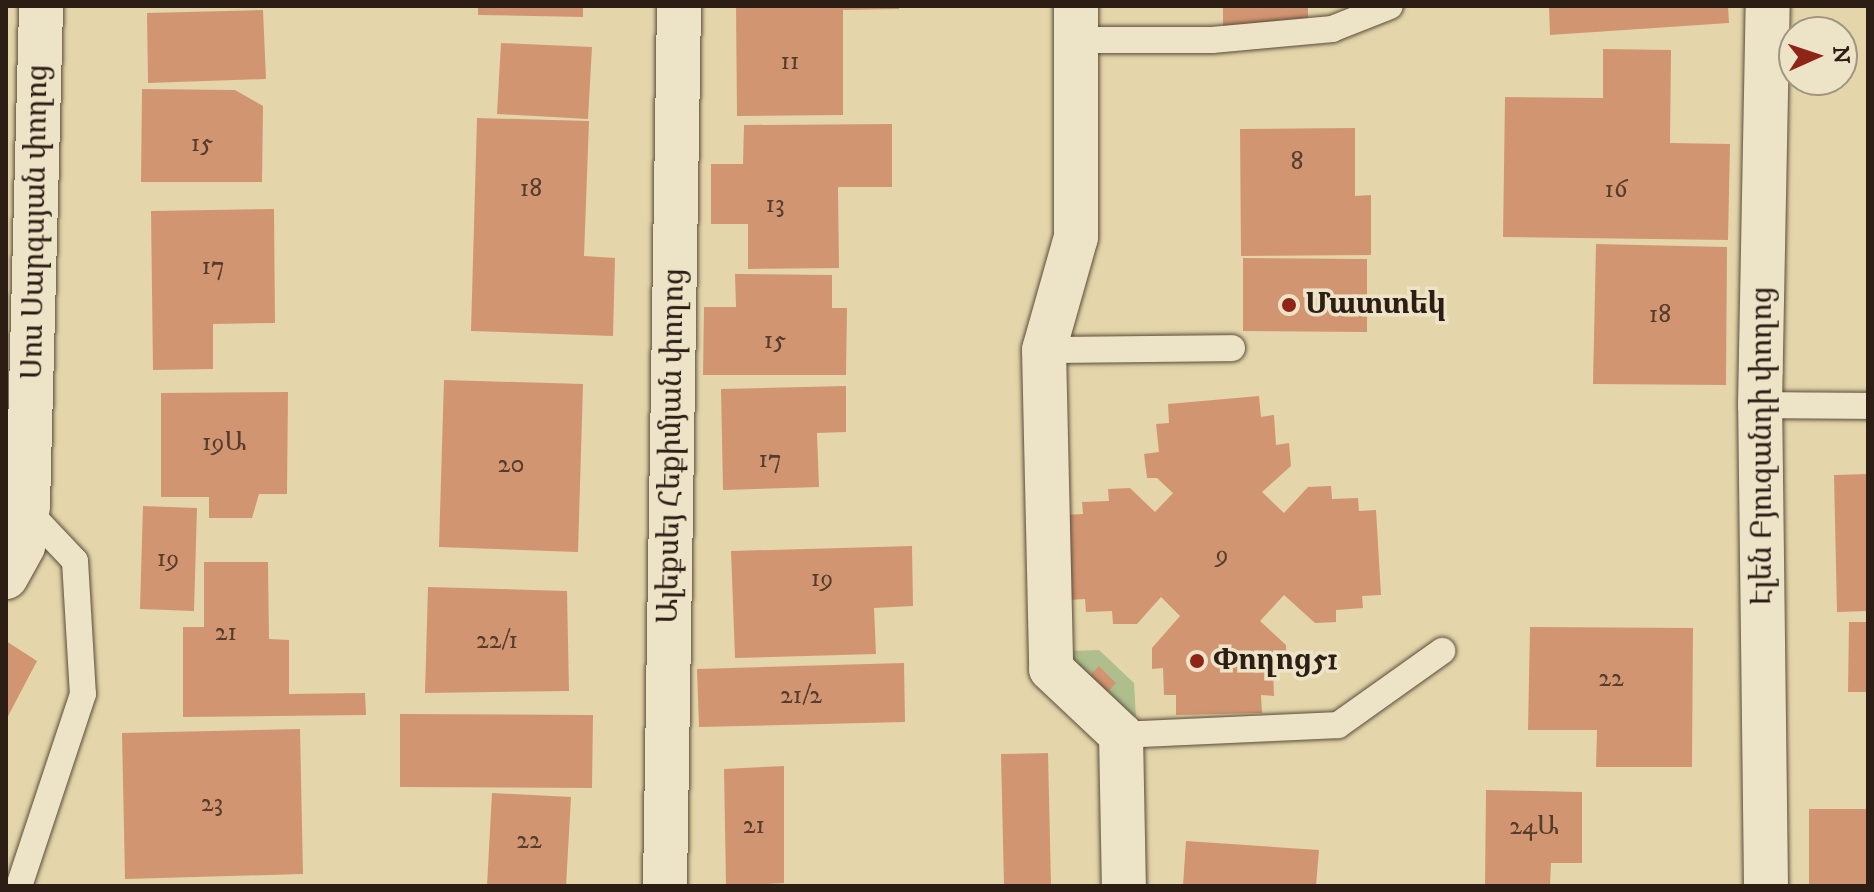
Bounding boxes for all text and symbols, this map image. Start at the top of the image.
north arrow [1778,16,1858,96]
text: N [1827,45,1854,65]
house number: 11 [780,46,800,78]
street label: Սոս Սարգսյան փողոց [15,64,57,380]
house number: 15 [191,128,213,160]
house number: 8 [1290,146,1304,178]
house number: 18 [520,173,542,205]
house number: 16 [1605,174,1627,206]
house number: 13 [765,189,785,221]
house number: 17 [201,251,225,283]
street label: Ալեքսեյ Հեքիմյան փողոց [651,268,693,624]
place label: Մատտեկ [1305,287,1446,323]
street label: Էլեն Բյուզանդի փողոց [1745,287,1781,605]
marker: Մատտեկ [1280,296,1298,314]
house number: 18 [1649,299,1671,331]
house number: 15 [764,325,786,357]
house number: 19Ա [202,427,246,459]
house number: 17 [758,444,782,476]
house number: 20 [498,449,524,481]
house number: 9 [1216,539,1228,571]
house number: 19 [157,543,179,575]
house number: 19 [811,563,833,595]
house number: 21 [215,617,237,649]
house number: 22/1 [476,625,518,657]
place label: Փողոց51 [1213,643,1338,679]
marker: Փողոց51 [1188,652,1206,670]
house number: 22 [1598,663,1624,695]
house number: 21/2 [780,680,822,712]
house number: 23 [201,788,223,820]
house number: 21 [743,810,765,842]
house number: 24Ա [1509,811,1559,843]
house number: 22 [516,825,542,857]

